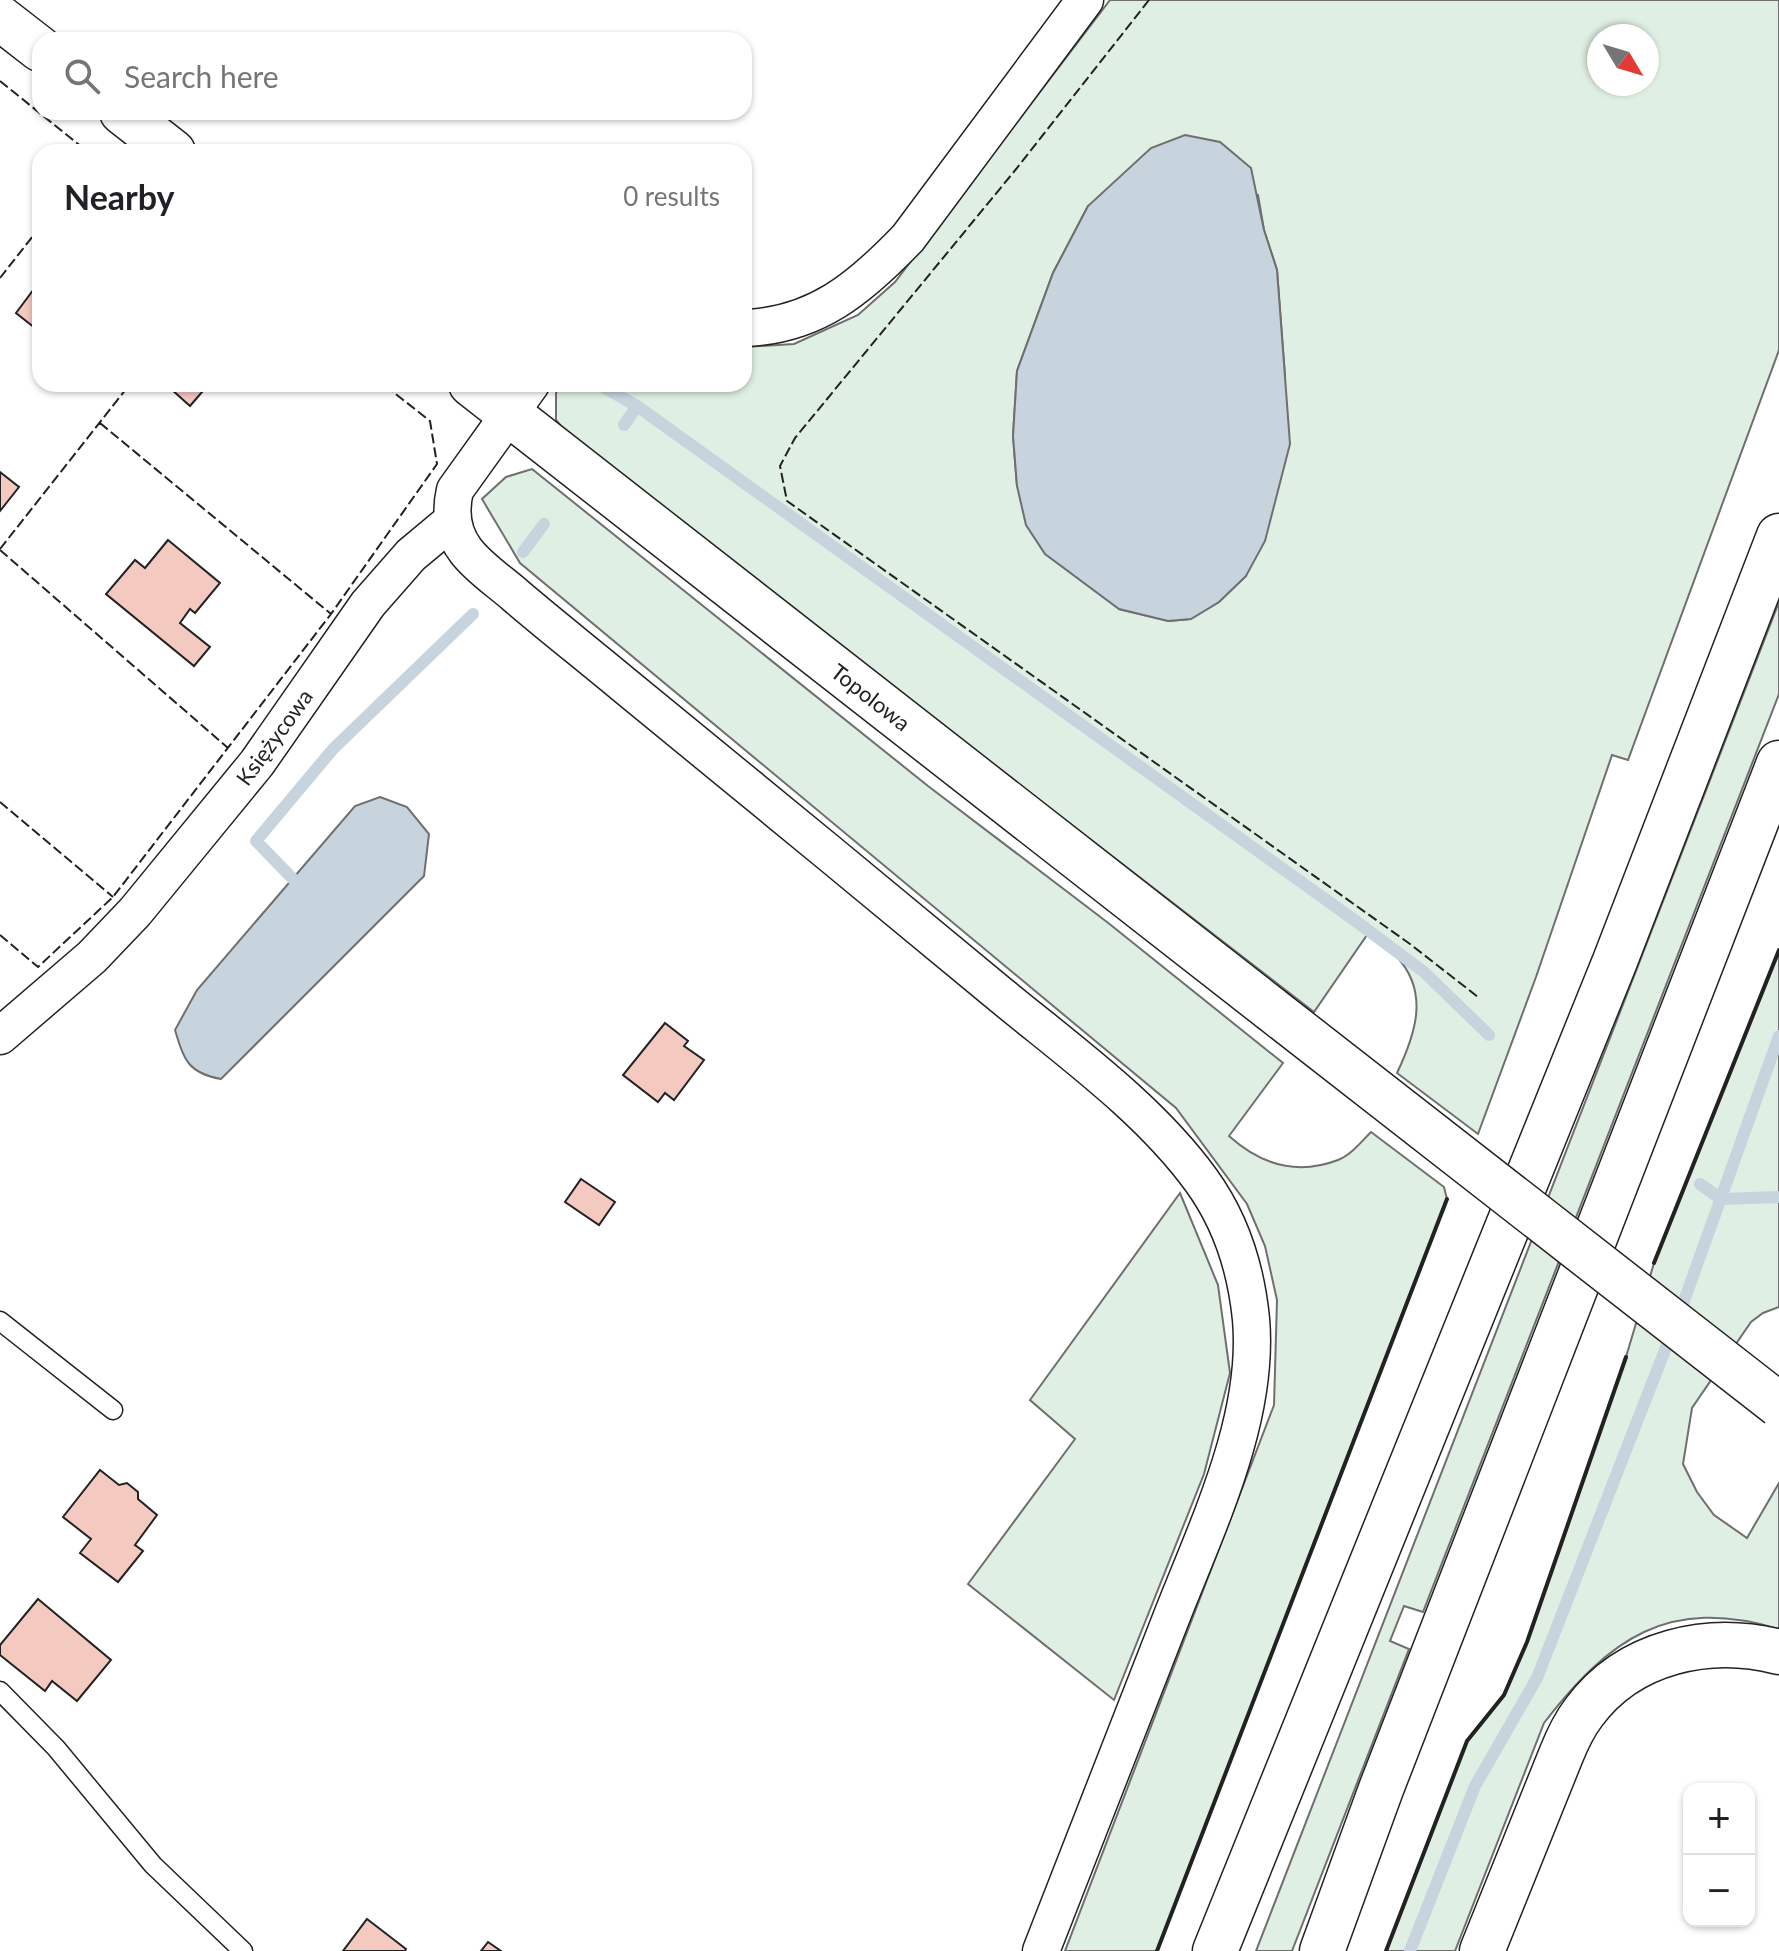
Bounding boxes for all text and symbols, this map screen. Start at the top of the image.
north arrow [1587,24,1659,96]
search box [32,32,752,120]
icon: search [60,54,104,98]
text: Search here [124,58,279,94]
text: Nearby [64,176,175,217]
text: 0 results [623,180,720,212]
street label: Topolowa [826,658,916,736]
street label: Księżycowa [230,684,318,790]
map controls [1683,1783,1755,1927]
button: + [1683,1783,1755,1855]
button: − [1683,1855,1755,1927]

